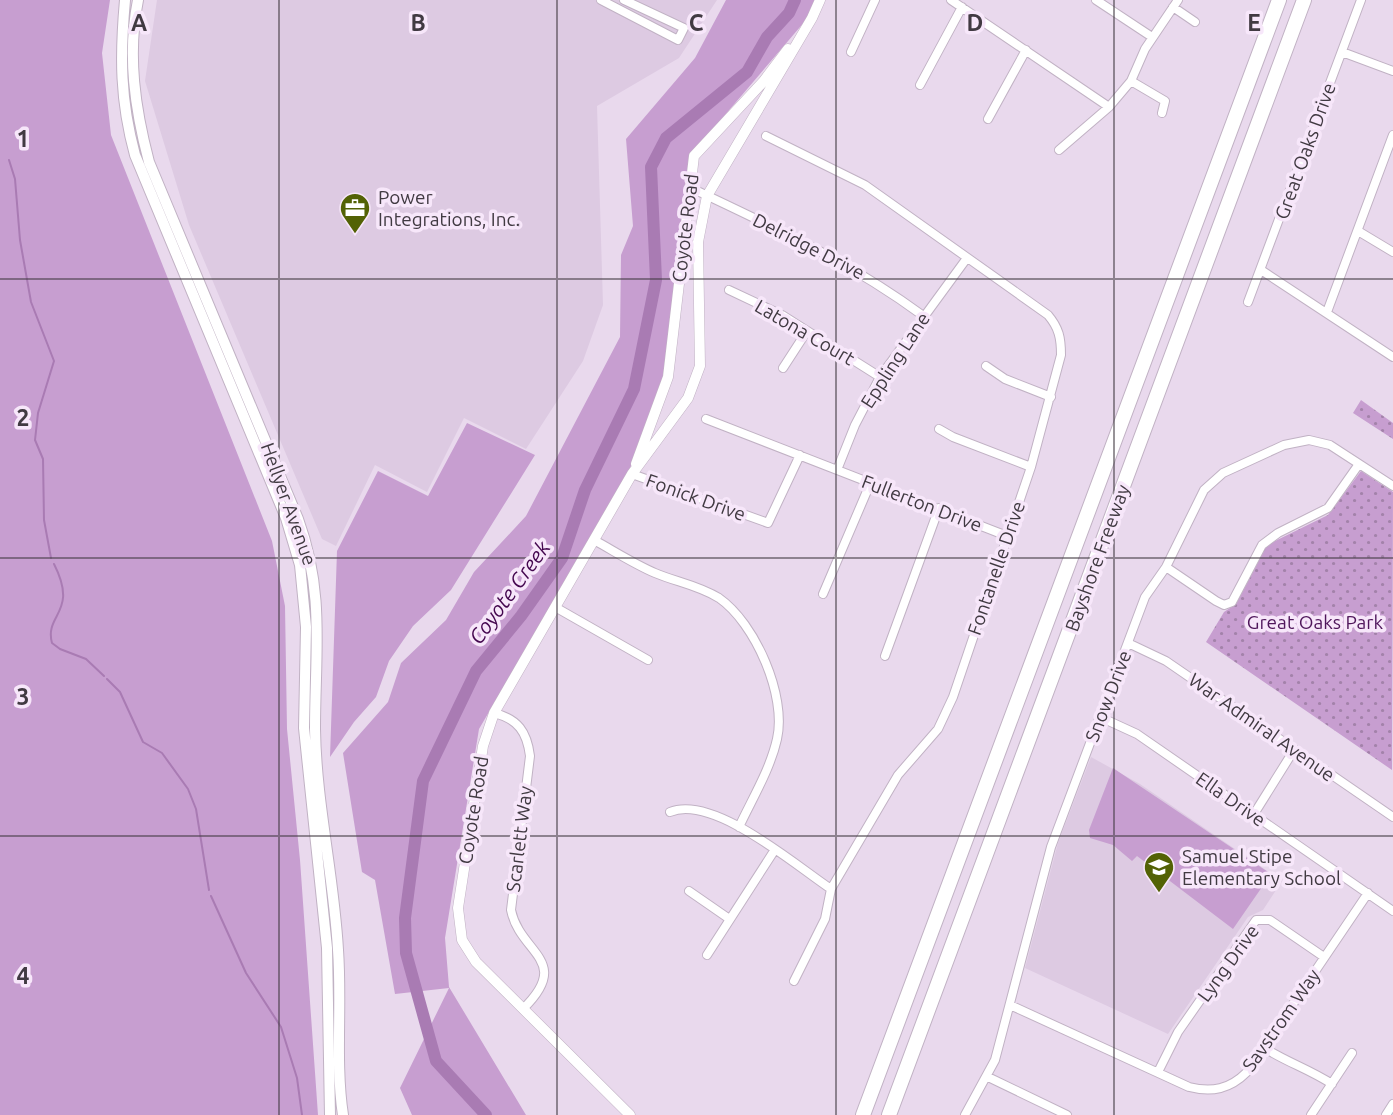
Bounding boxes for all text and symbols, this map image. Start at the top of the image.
text: A [131,10,147,35]
text: B [410,10,426,35]
text: C [689,10,704,35]
text: D [967,10,983,35]
text: E [1247,10,1261,35]
street label: Great Oaks Drive [1270,80,1340,222]
text: 1 [17,126,29,151]
street label: Coyote Road [667,173,703,283]
place label: Power Integrations, Inc. [378,186,520,230]
office icon: Power Integrations, Inc. [338,191,372,235]
street label: Delridge Drive [749,208,869,284]
street label: Latona Court [751,295,859,370]
street label: Eppling Lane [856,308,934,412]
text: 2 [17,405,29,430]
street label: Hellyer Avenue [257,440,321,568]
street label: Fonick Drive [643,469,749,525]
street label: Fullerton Drive [859,470,985,536]
street label: Bayshore Freeway [1060,482,1134,634]
street label: Fontanelle Drive [963,498,1029,638]
water label: Coyote Creek [464,536,555,648]
park label: Great Oaks Park [1247,611,1384,633]
street label: Snow Drive [1081,647,1135,745]
street label: War Admiral Avenue [1185,668,1339,786]
text: 3 [17,684,29,709]
street label: Coyote Road [454,754,492,866]
street label: Ella Drive [1192,767,1270,831]
street label: Scarlett Way [502,785,536,893]
place label: Samuel Stipe Elementary School [1182,845,1341,889]
school or university icon: Samuel Stipe Elementary School [1142,850,1176,894]
street label: Lyng Drive [1193,920,1263,1006]
text: 4 [17,963,30,988]
street label: Savstrom Way [1238,965,1324,1075]

